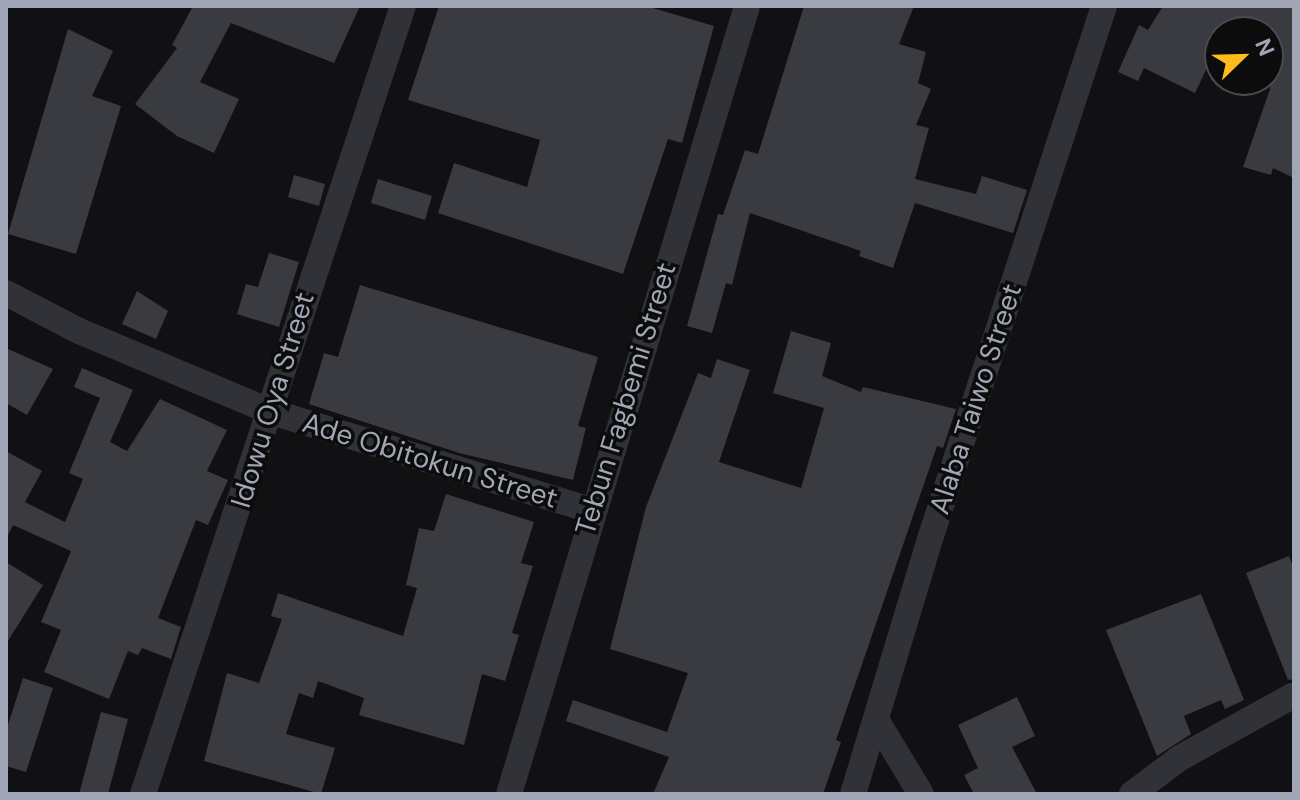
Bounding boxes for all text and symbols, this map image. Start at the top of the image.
north arrow [1204,16,1284,96]
text: N [1248,34,1281,60]
street label: Tebun Fagbemi Street [569,259,683,539]
street label: Alaba Taiwo Street [923,280,1029,518]
street label: Idowu Oya Street [224,288,322,512]
street label: Ade Obitokun Street [298,406,562,516]

